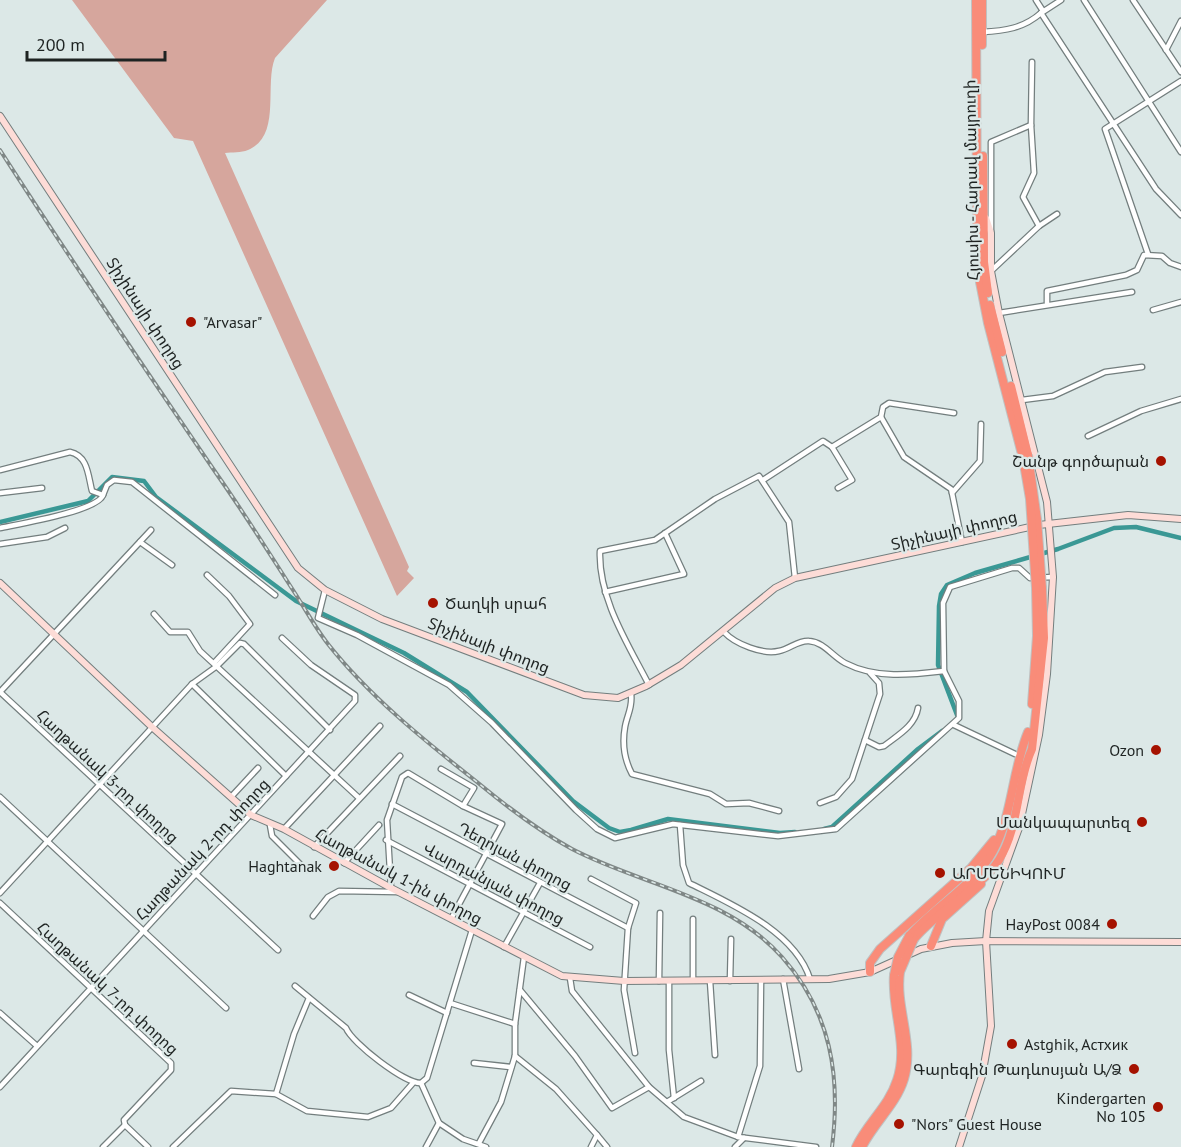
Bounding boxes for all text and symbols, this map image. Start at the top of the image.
scale bar [27,24,165,62]
text: 200 m [36,33,85,56]
street label: Հյուսիս - Հարավ մայրուղի [959,79,983,281]
street label: Տիչինայի փողոց [103,254,189,372]
place label: "Arvasar" [203,312,262,332]
marker: "Arvasar" [184,315,198,329]
place label: Շանթ գործարան [1012,451,1149,471]
marker: Շանթ գործարան [1154,454,1168,468]
street label: Տիչինայի փողոց [889,506,1019,554]
place label: Ծաղկի սրահ [445,593,547,613]
marker: Ծաղկի սրահ [426,596,440,610]
street label: Տիչինայի փողոց [425,613,553,677]
street label: Հաղթանակ 3-րդ փողոց [33,705,183,847]
place label: Ozon [1109,740,1144,760]
marker: Ozon [1149,743,1163,757]
street label: Հաղթանակ 2-րդ փողոց [131,774,273,924]
place label: Մանկապարտեզ [996,812,1131,832]
marker: Մանկապարտեզ [1135,815,1149,829]
street label: Դեղոյան փողոց [455,818,575,894]
street label: Հաղթանակ 1-ին փողոց [312,823,486,929]
street label: Վարդանյան փողոց [420,837,568,929]
place label: Haghtanak [248,856,322,876]
marker: Haghtanak [327,859,341,873]
place label: ԱՐՄԵՆԻԿՈՒՄ [952,863,1066,883]
marker: ԱՐՄԵՆԻԿՈՒՄ [933,866,947,880]
place label: HayPost 0084 [1006,914,1100,934]
street label: Հաղթանակ 7-րդ փողոց [33,917,183,1059]
marker: HayPost 0084 [1105,917,1119,931]
place label: Astghik, Астхик [1024,1034,1129,1054]
marker: Astghik, Астхик [1005,1037,1019,1051]
place label: Գարեգին Թադևոսյան Ա/Ձ [913,1059,1122,1079]
marker: Գարեգին Թադևոսյան Ա/Ձ [1127,1062,1141,1076]
place label: Kindergarten No 105 [1056,1088,1146,1126]
marker: Kindergarten No 105 [1151,1100,1165,1114]
place label: "Nors" Guest House [911,1114,1042,1134]
marker: "Nors" Guest House [892,1117,906,1131]

